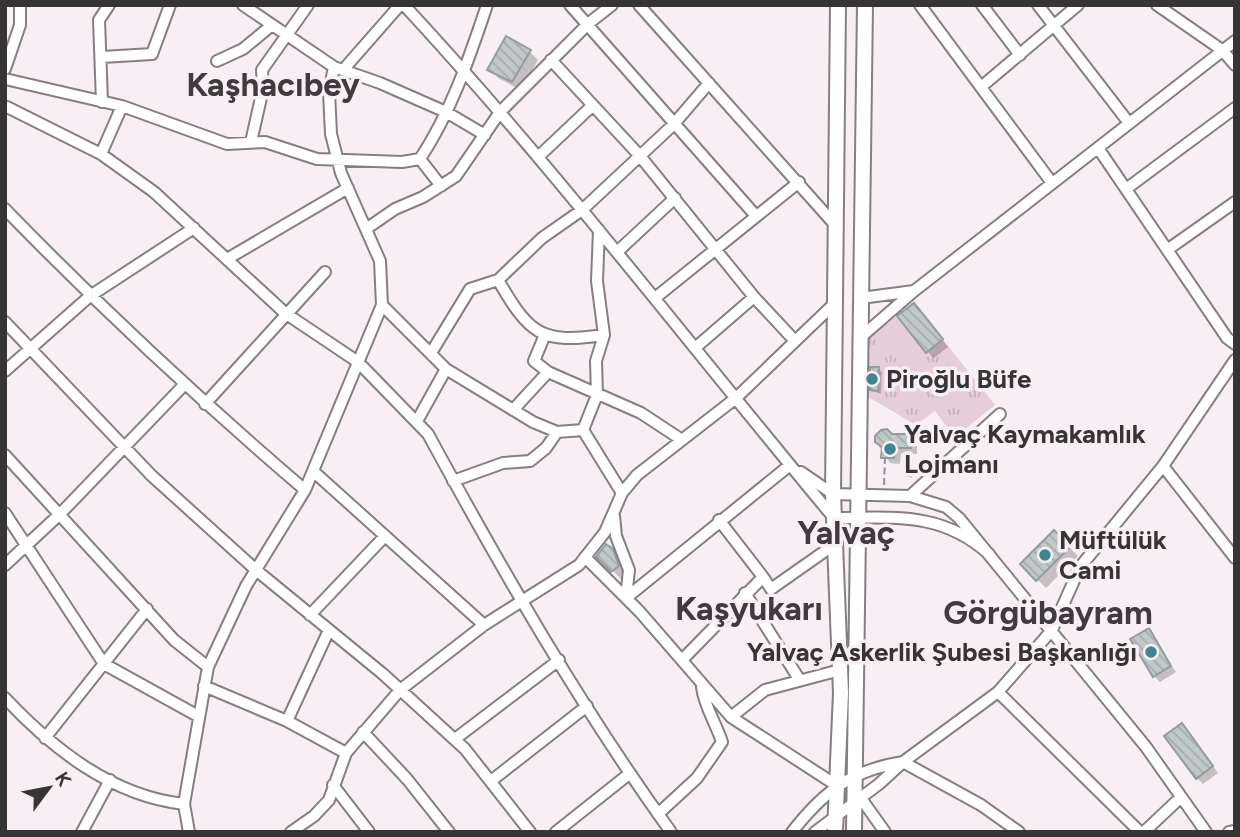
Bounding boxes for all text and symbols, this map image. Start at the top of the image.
district label: Kaşhacıbey [186,65,360,104]
place label: Piroğlu Büfe [886,363,1031,395]
marker: Piroğlu Büfe [864,371,880,387]
place label: Yalvaç Kaymakamlık Lojmanı [904,418,1146,480]
marker: Yalvaç Kaymakamlık Lojmanı [882,441,898,457]
district label: Yalvaç [797,513,895,552]
place label: Müftülük Cami [1059,524,1167,586]
marker: Müftülük Cami [1037,547,1053,563]
district label: Kaşyukarı [675,589,823,628]
district label: Görgübayram [943,593,1153,632]
place label: Yalvaç Askerlik Şubesi Başkanlığı [747,636,1137,668]
marker: Yalvaç Askerlik Şubesi Başkanlığı [1143,644,1159,660]
north arrow [14,753,84,823]
text: K [50,768,76,791]

